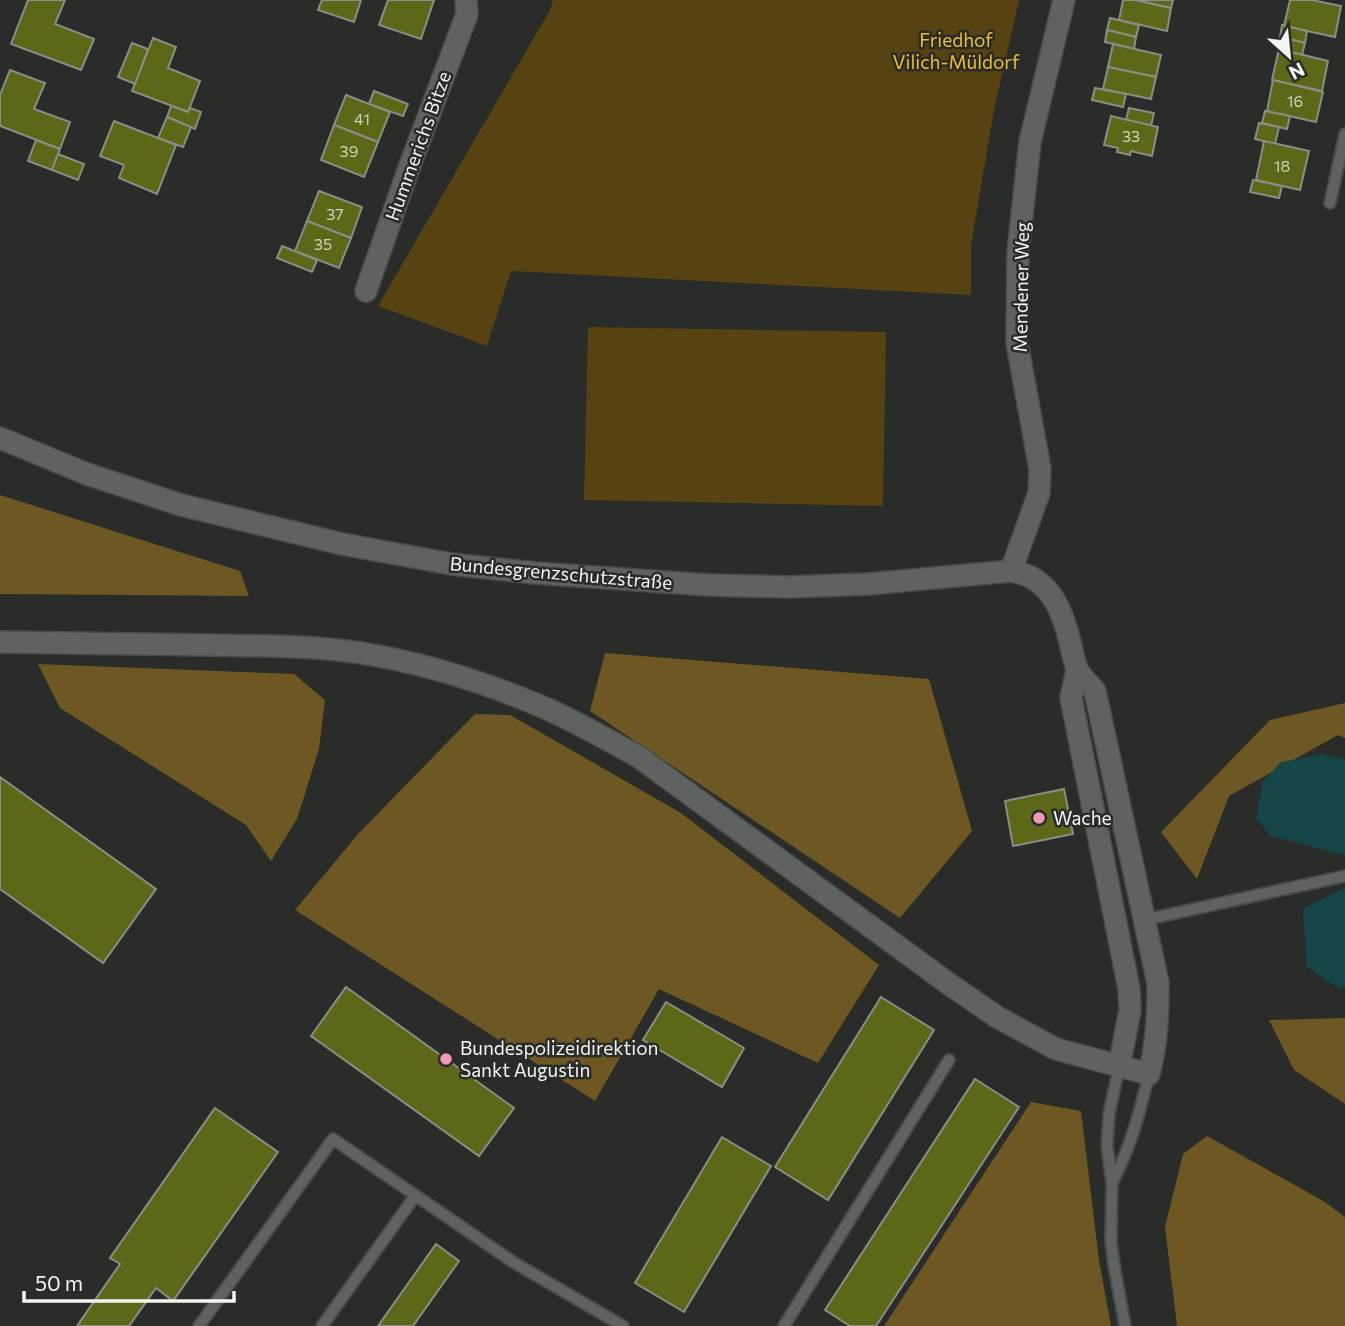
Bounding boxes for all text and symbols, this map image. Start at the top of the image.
north arrow [1254,21,1324,91]
park label: Friedhof Vilich-Müldorf [893,28,1020,73]
text: N [1285,58,1309,85]
street label: Hummerichs Bitze [380,68,455,224]
house number: 16 [1287,91,1303,110]
house number: 41 [354,109,370,128]
house number: 33 [1122,126,1140,145]
house number: 39 [340,141,358,160]
house number: 18 [1274,156,1290,175]
house number: 37 [326,204,344,223]
street label: Mendener Weg [1008,222,1033,352]
house number: 35 [314,234,332,253]
street label: Bundesgrenzschutzstraße [449,551,673,594]
place label: Wache [1053,806,1112,829]
marker: Wache [1031,810,1047,826]
place label: Bundespolizeidirektion Sankt Augustin [460,1036,658,1081]
marker: Bundespolizeidirektion Sankt Augustin [438,1051,454,1067]
scale bar [24,1260,234,1304]
text: 50 m [35,1270,83,1295]

